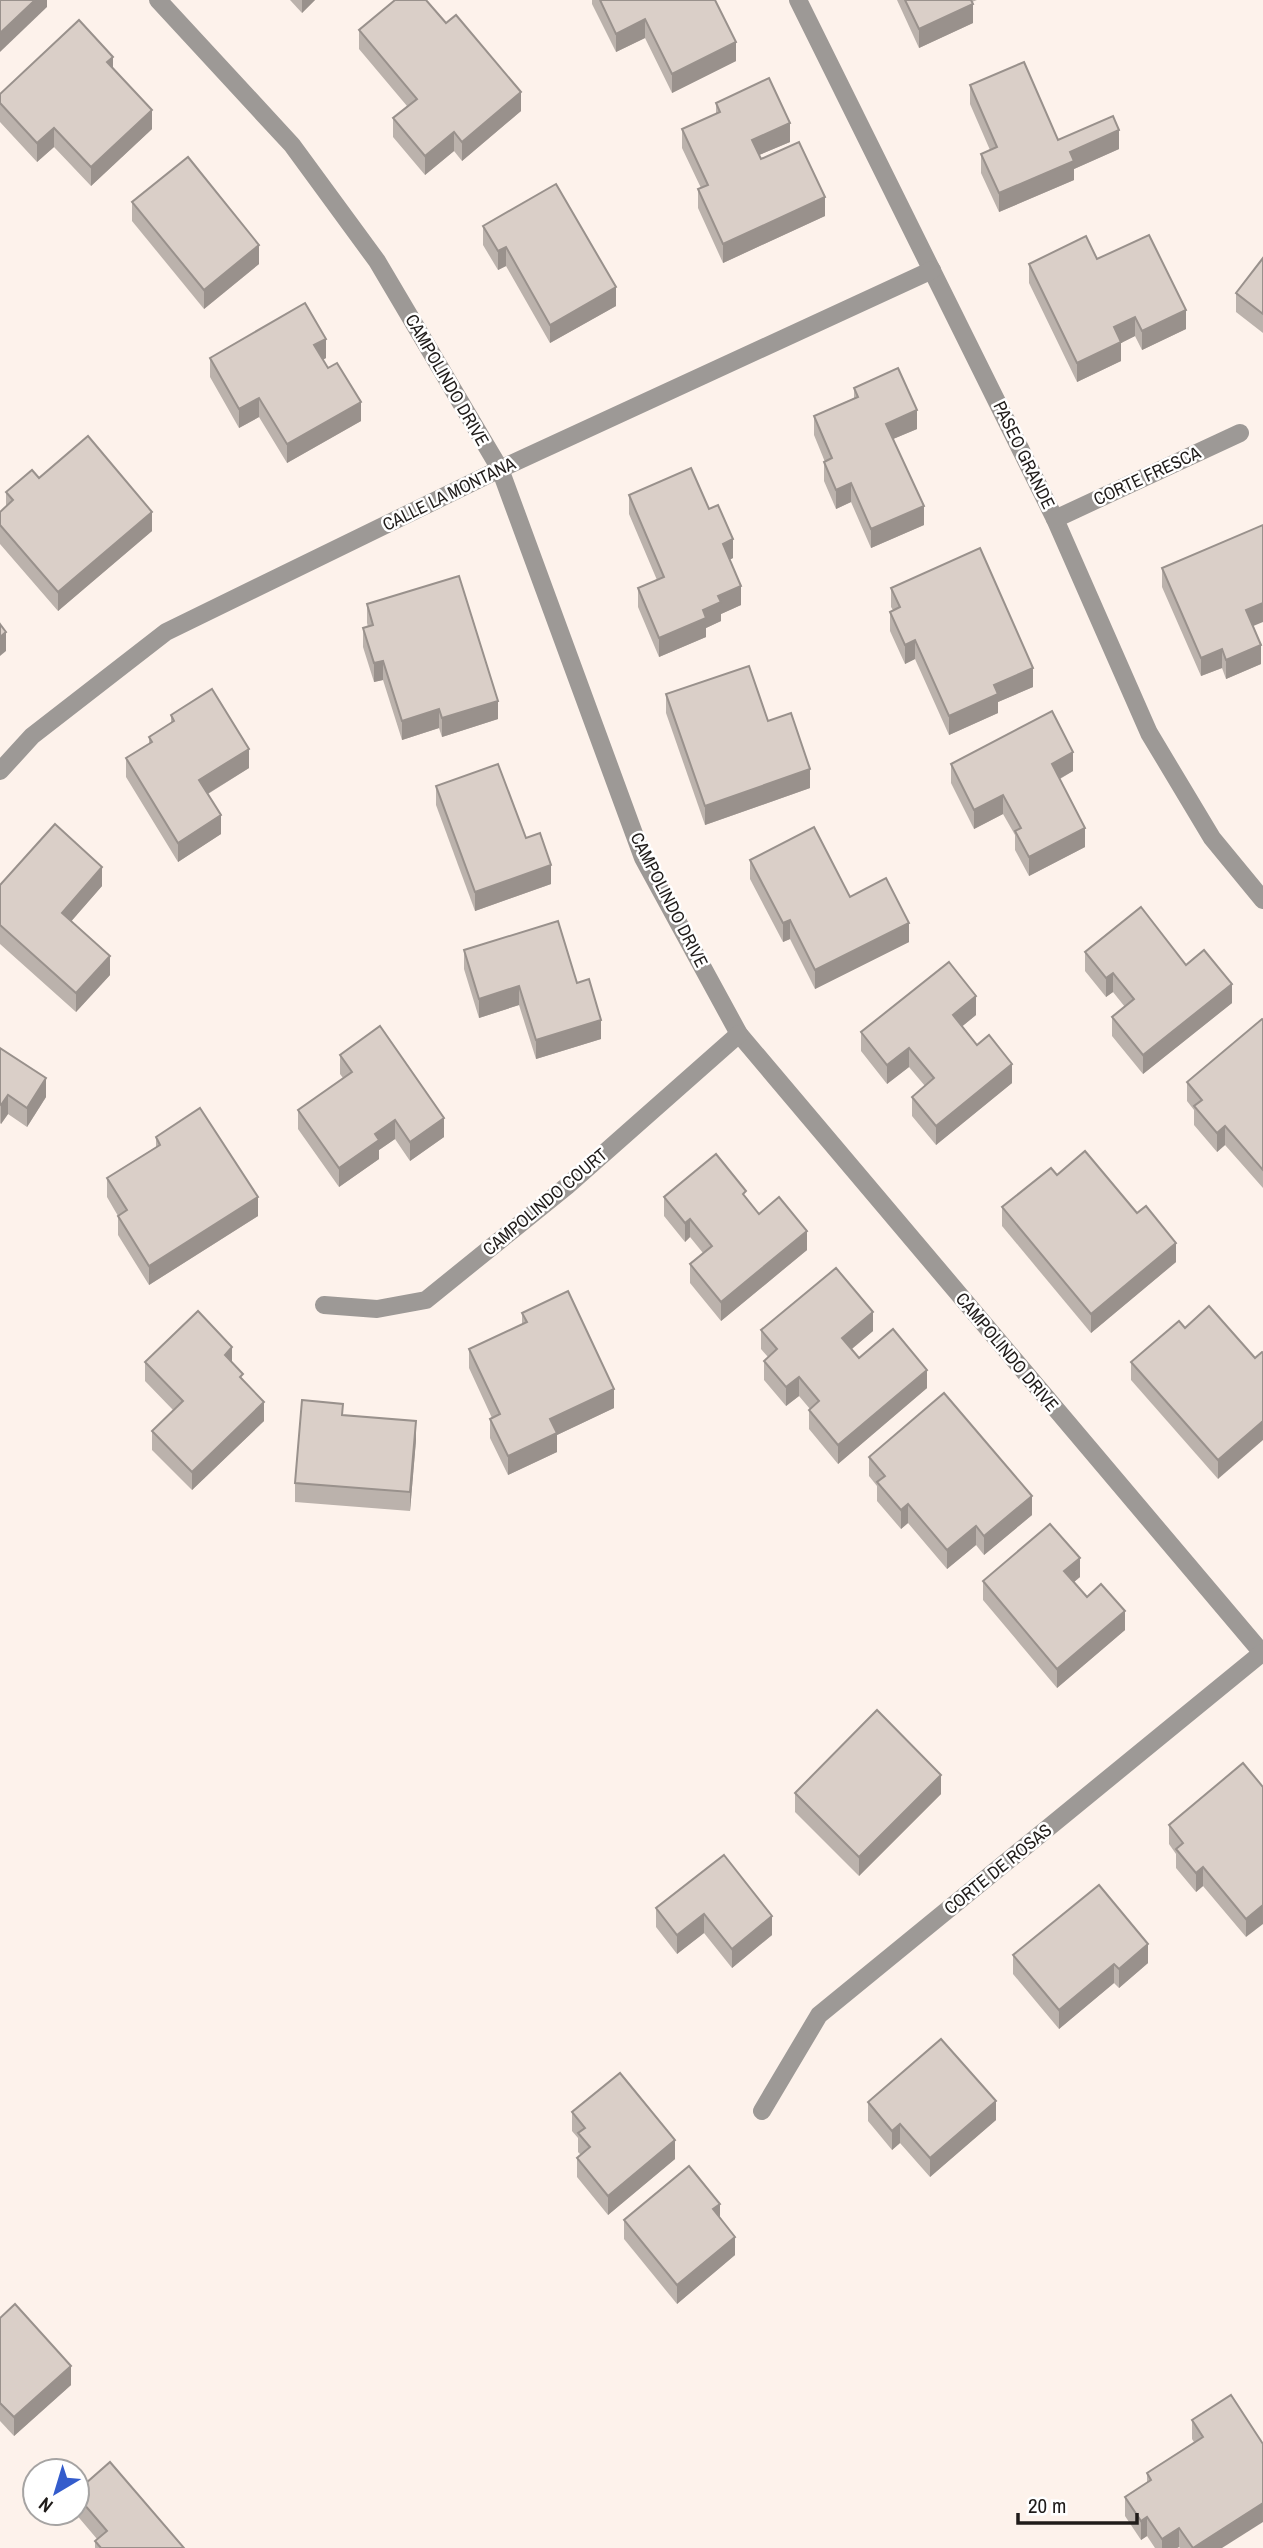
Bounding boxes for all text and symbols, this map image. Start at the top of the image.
street label: CAMPOLINDO DRIVE [399,309,495,450]
street label: PASEO GRANDE [988,397,1061,513]
street label: CORTE FRESCA [1089,440,1204,511]
street label: CALLE LA MONTANA [378,450,520,537]
street label: CAMPOLINDO DRIVE [625,828,714,972]
street label: CAMPOLINDO COURT [477,1142,612,1261]
street label: CAMPOLINDO DRIVE [950,1287,1065,1417]
street label: CORTE DE ROSAS [939,1817,1057,1920]
north arrow [21,2457,91,2527]
scale bar [1018,2482,1137,2526]
text: 20 m [1028,2491,1066,2520]
text: N [33,2492,58,2519]

